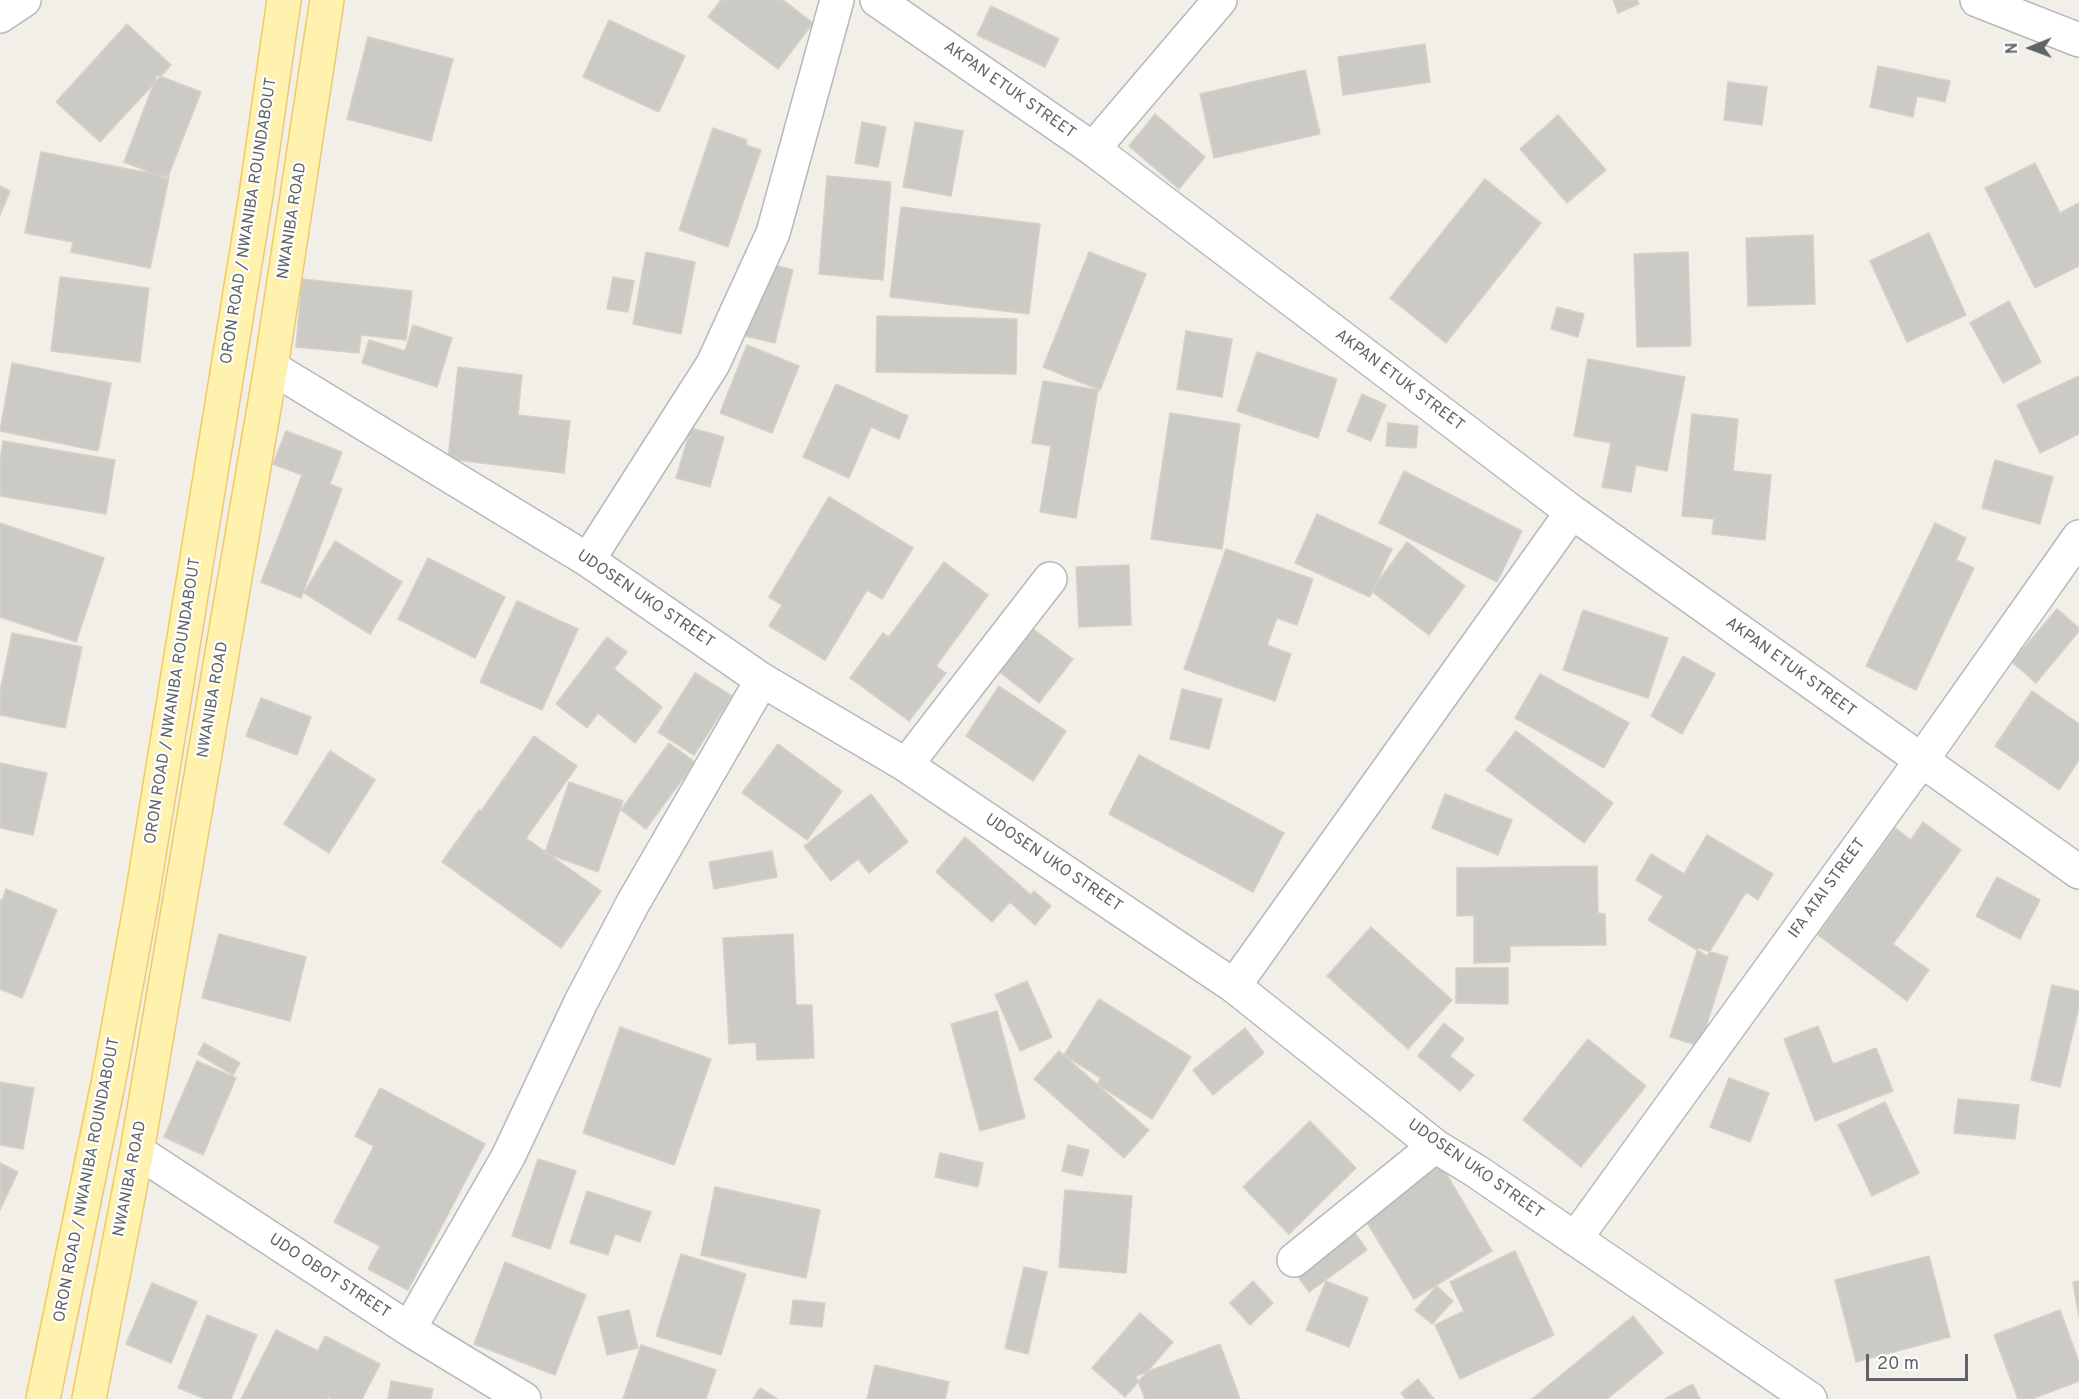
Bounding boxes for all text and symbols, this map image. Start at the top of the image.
north arrow [2001,18,2061,78]
street label: AKPAN ETUK STREET [939,38,1079,144]
text: N [2003,42,2023,54]
street label: ORON ROAD / NWANIBA ROUNDABOUT [218,76,282,366]
street label: NWANIBA ROAD [274,161,312,281]
street label: AKPAN ETUK STREET [1331,326,1467,436]
street label: UDOSEN UKO STREET [573,547,717,653]
street label: ORON ROAD / NWANIBA ROUNDABOUT [142,556,206,846]
street label: AKPAN ETUK STREET [1721,614,1859,722]
street label: NWANIBA ROAD [194,640,234,760]
street label: UDOSEN UKO STREET [981,811,1125,917]
street label: IFA ATAI STREET [1785,835,1871,943]
street label: ORON ROAD / NWANIBA ROUNDABOUT [51,1036,125,1324]
street label: UDOSEN UKO STREET [1403,1116,1547,1224]
street label: NWANIBA ROAD [110,1119,152,1239]
street label: UDO OBOT STREET [265,1231,393,1323]
scale bar [1869,1342,1971,1380]
text: 20 m [1877,1353,1919,1376]

